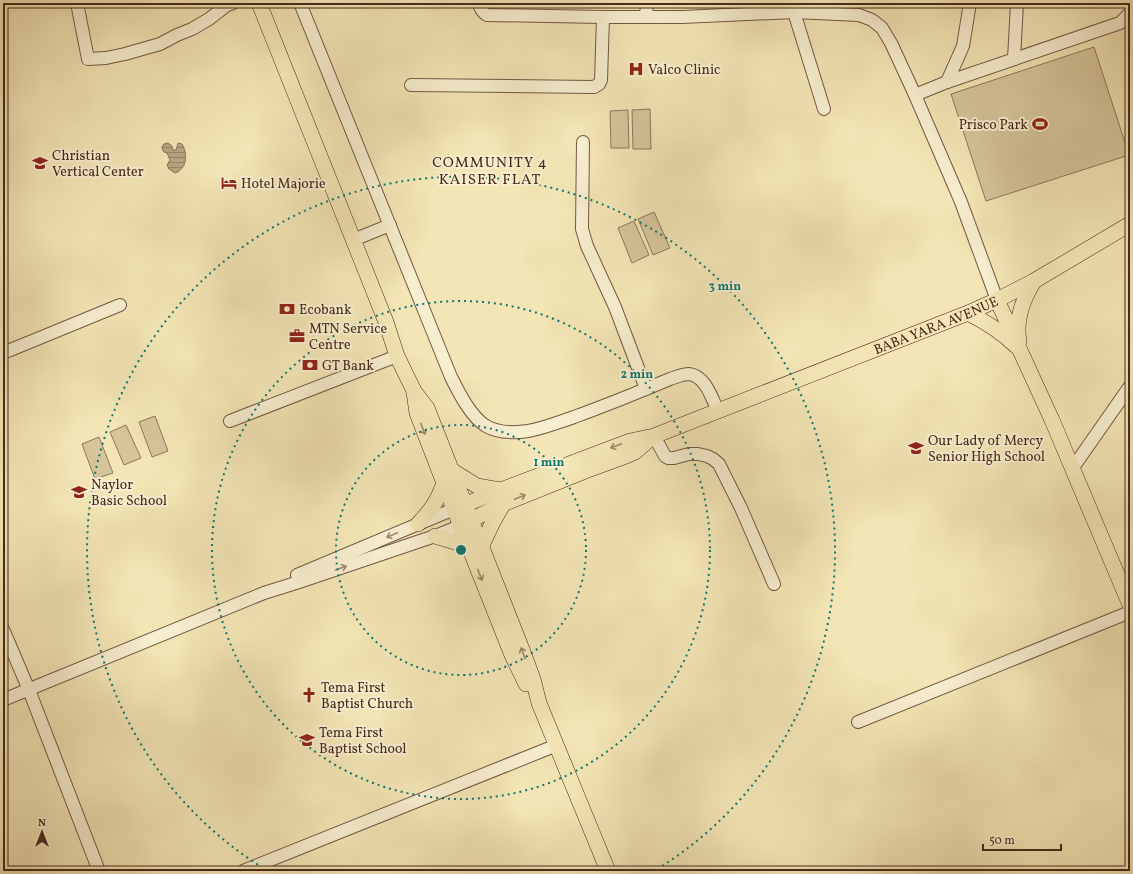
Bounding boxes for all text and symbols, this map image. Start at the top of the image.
hospital icon: Valco Clinic [627,60,645,78]
place label: Valco Clinic [648,61,720,80]
sports icon: Prisco Park [1031,115,1049,133]
place label: Prisco Park [959,116,1028,135]
place label: Christian Vertical Center [52,147,144,182]
district label: COMMUNITY 4 KAISER FLAT [432,153,548,191]
school or university icon: Christian Vertical Center [31,154,49,172]
hotel icon: Hotel Majorie [220,174,238,192]
place label: Hotel Majorie [241,175,326,194]
text: 3 min [709,279,741,295]
street label: BABA YARA AVENUE [871,293,1002,360]
bank icon: Ecobank [278,300,296,318]
place label: Ecobank [299,301,352,320]
place label: MTN Service Centre [309,320,388,355]
office icon: MTN Service Centre [288,327,306,345]
bank icon: GT Bank [301,356,319,374]
place label: GT Bank [322,357,374,376]
text: 2 min [621,367,653,383]
one-way arrow [419,422,427,434]
place label: Our Lady of Mercy Senior High School [928,432,1045,467]
school or university icon: Our Lady of Mercy Senior High School [907,439,925,457]
one-way arrow [611,443,623,451]
text: 1 min [534,455,565,471]
place label: Naylor Basic School [91,476,167,511]
school or university icon: Naylor Basic School [70,483,88,501]
one-way arrow [513,493,525,501]
one-way arrow [387,532,399,540]
centre of rings [454,543,468,557]
one-way arrow [335,563,347,571]
one-way arrow [477,568,485,580]
one-way arrow [519,647,527,659]
place label: Tema First Baptist Church [321,679,413,714]
church icon: Tema First Baptist Church [300,686,318,704]
place label: Tema First Baptist School [319,724,406,759]
school or university icon: Tema First Baptist School [298,731,316,749]
north arrow [22,812,62,852]
text: N [38,816,46,831]
scale bar [983,826,1061,852]
text: 50 m [989,833,1015,849]

